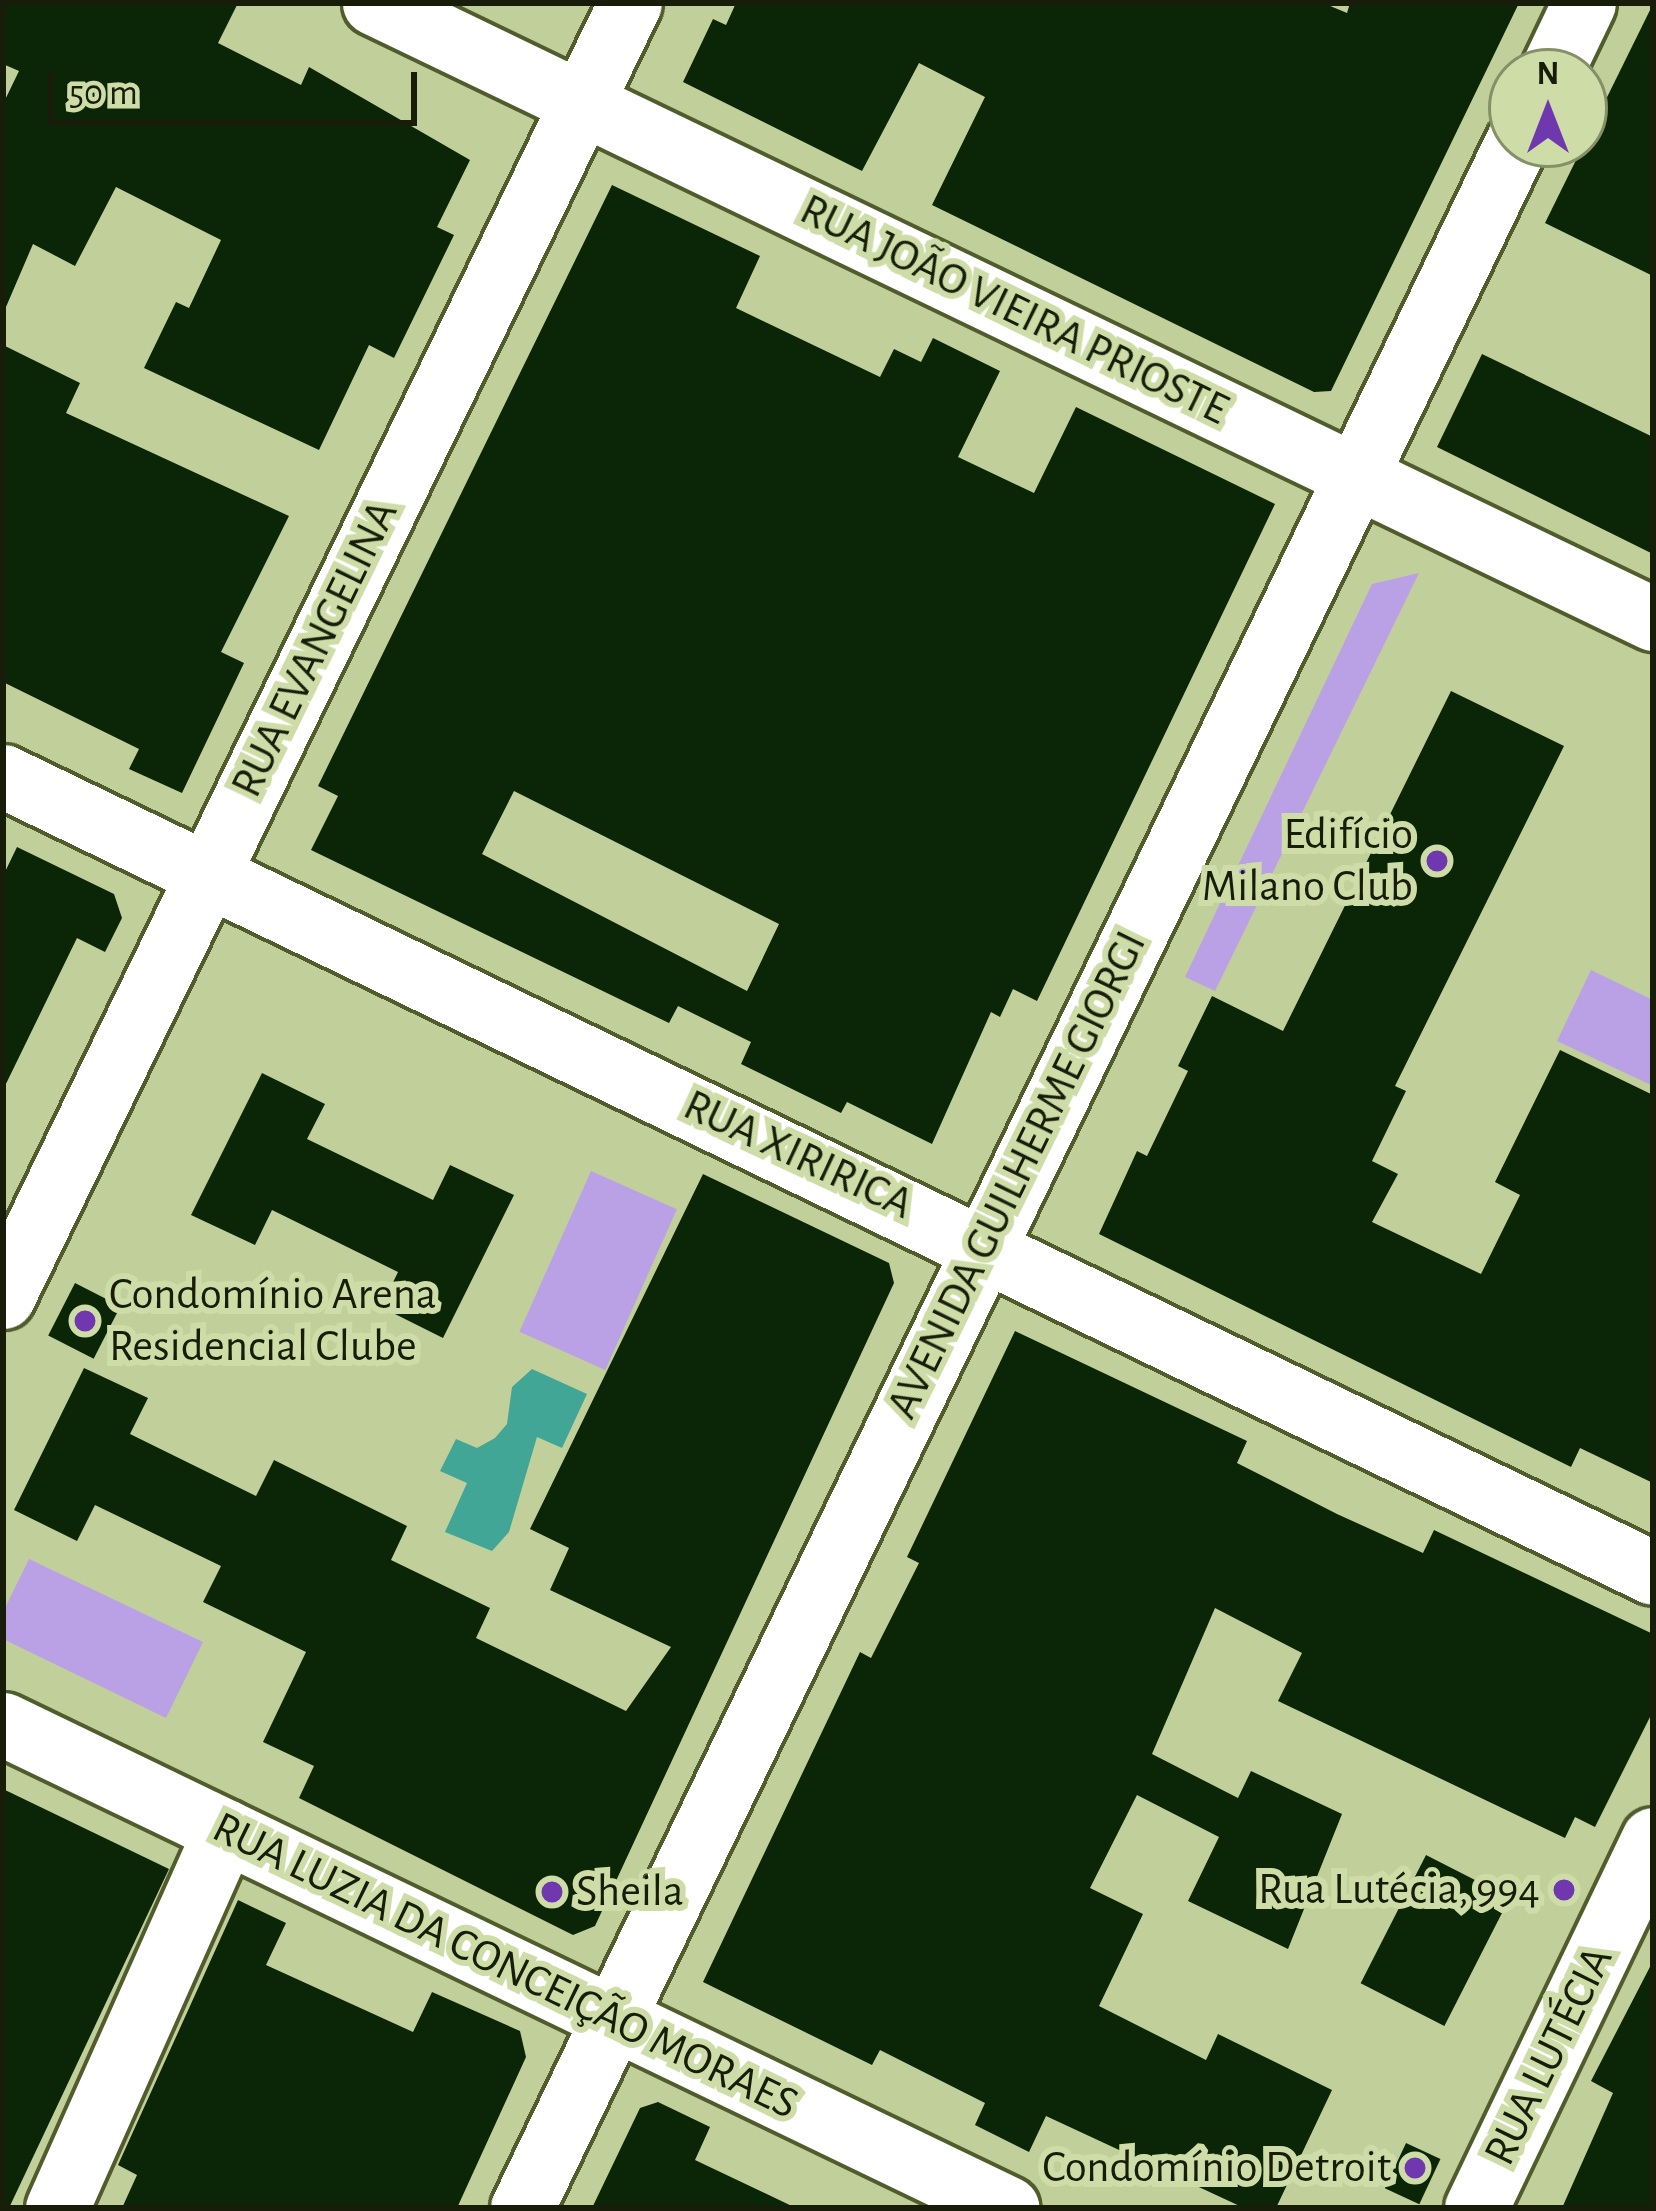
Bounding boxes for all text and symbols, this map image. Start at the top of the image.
scale bar [54,48,423,122]
north arrow [1488,48,1608,168]
text: N [1537,58,1559,91]
text: 50 m [69,75,138,111]
street label: RUA JOÃO VIEIRA PRIOSTE [791,183,1237,437]
street label: RUA EVANGELINA [220,492,410,806]
place label: Edifício Milano Club [1202,808,1413,914]
marker: Edifício Milano Club [1424,848,1450,874]
street label: AVENIDA GUILHERME GIORGI [875,923,1159,1427]
street label: RUA XIRIRICA [675,1078,921,1232]
place label: Condomínio Arena Residencial Clube [109,1268,437,1374]
marker: Condomínio Arena Residencial Clube [72,1308,98,1334]
street label: RUA LUZIA DA CONCEIÇÃO MORAES [204,1801,806,2131]
place label: Rua Lutécia, 994 [1258,1863,1540,1917]
place label: Sheila [576,1865,684,1919]
marker: Rua Lutécia, 994 [1551,1877,1577,1903]
marker: Sheila [539,1879,565,1905]
street label: RUA LUTÉCIA [1473,1938,1625,2174]
place label: Condomínio Detroit [1042,2141,1391,2195]
marker: Condomínio Detroit [1402,2155,1428,2181]

